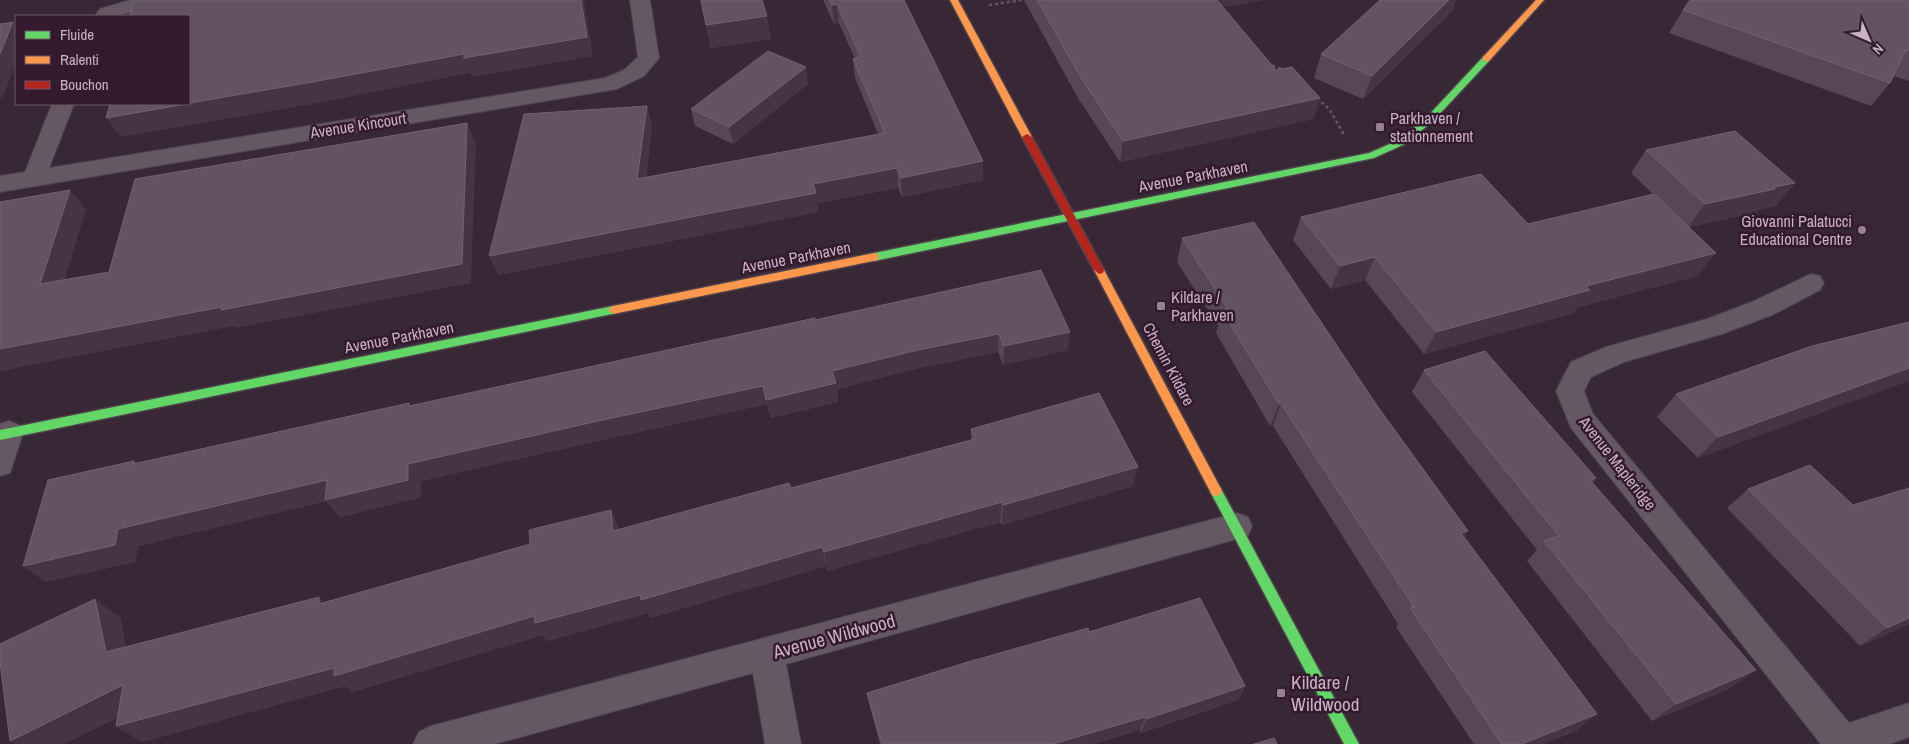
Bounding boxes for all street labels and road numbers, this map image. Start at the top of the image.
street label: Avenue Kincourt [307,107,408,144]
street label: Avenue Parkhaven [1136,155,1249,198]
street label: Avenue Parkhaven [739,236,852,279]
street label: Avenue Parkhaven [342,316,455,359]
street label: Chemin Kildare [1138,319,1200,409]
street label: Avenue Mapleridge [1574,411,1662,515]
street label: Avenue Wildwood [769,607,898,665]

